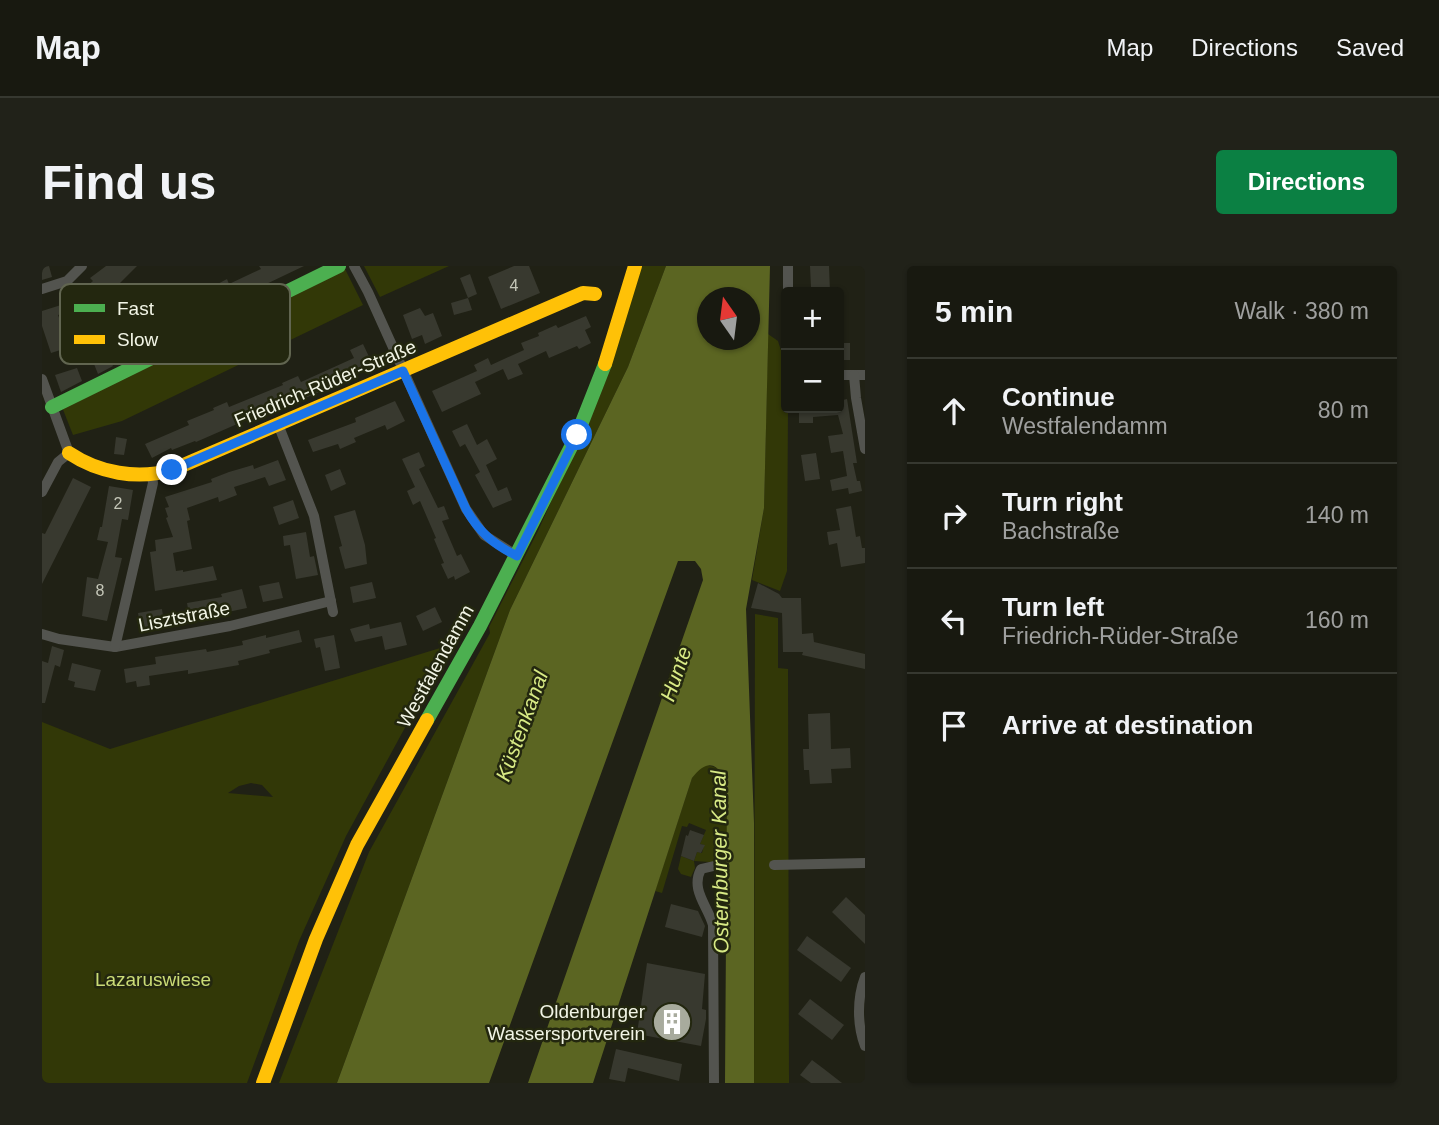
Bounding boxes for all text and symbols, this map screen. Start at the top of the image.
text: Map [35,29,101,66]
text: Map [1107,34,1153,61]
text: Directions [1191,34,1298,61]
text: Saved [1336,34,1404,61]
button: Directions [1216,150,1397,214]
text: Find us [42,155,216,209]
house number: 4 [510,277,519,294]
legend [60,284,290,364]
north arrow [697,287,760,350]
map controls [781,287,844,413]
button: + [781,287,844,350]
text: 5 min [935,295,1013,328]
text: Fast [117,298,155,319]
text: Walk · 380 m [1234,298,1369,324]
text: Slow [117,329,158,350]
street label: Friedrich-Rüder-Straße [231,336,419,431]
button: − [781,350,844,413]
text: Continue [1002,382,1115,412]
icon: ahead [935,392,973,430]
text: 80 m [1318,397,1369,423]
text: Westfalendamm [1002,413,1168,439]
route start [561,419,592,450]
route end [156,454,187,485]
text: Turn right [1002,487,1123,517]
house number: 2 [114,495,123,512]
icon: right [935,497,973,535]
text: 140 m [1305,502,1369,528]
text: Bachstraße [1002,518,1120,544]
house number: 8 [96,582,105,599]
text: Turn left [1002,592,1104,622]
street label: Lisztstraße [136,597,232,636]
street label: Westfalendamm [393,601,478,731]
icon: left [935,602,973,640]
text: 160 m [1305,607,1369,633]
text: Friedrich-Rüder-Straße [1002,623,1238,649]
water label: Hunte [656,644,696,704]
water label: Küstenkanal [491,666,553,784]
icon: arrive [935,707,973,745]
text: Arrive at destination [1002,710,1253,740]
water label: Osternburger Kanal [706,769,733,954]
park label: Lazaruswiese [95,969,211,990]
place label: Oldenburger Wassersportverein [487,1001,646,1044]
building icon: Oldenburger Wassersportverein [651,1001,693,1043]

